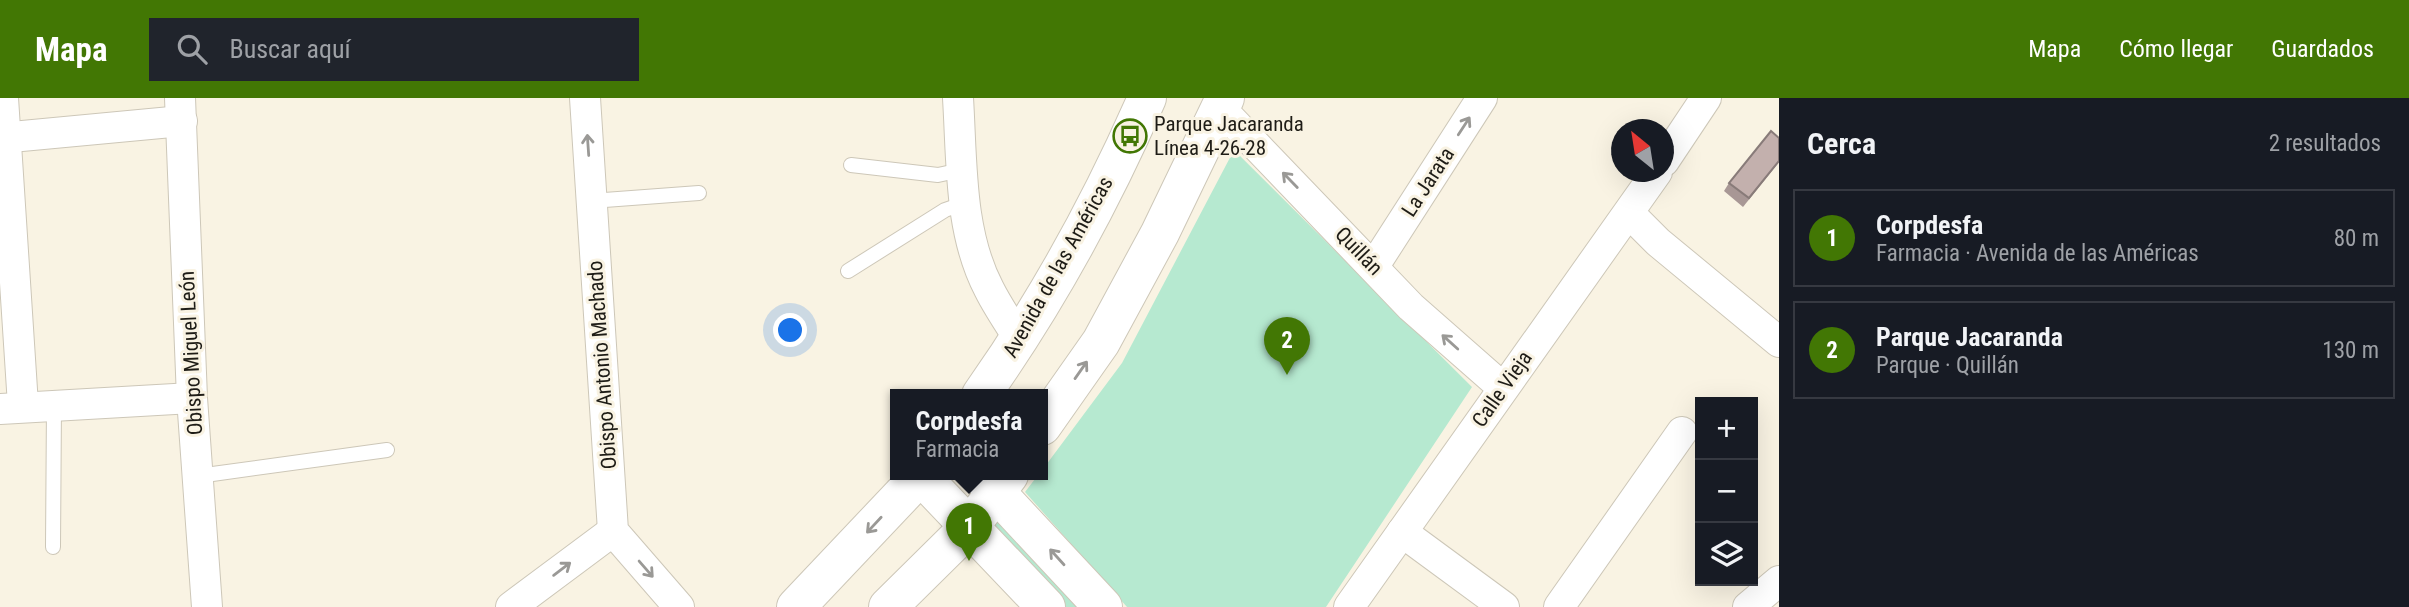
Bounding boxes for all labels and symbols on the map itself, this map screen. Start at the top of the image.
place label: Parque Jacaranda Línea 4-26-28 [1154,112,1304,160]
bus stop icon: Parque Jacaranda Línea 4-26-28 [1111,117,1149,155]
one-way arrow [1458,117,1472,137]
north arrow [1611,119,1674,182]
one-way arrow [581,135,594,157]
street label: La Jarata [1397,143,1459,221]
street label: Avenida de las Américas [998,172,1118,362]
one-way arrow [1282,172,1299,189]
street label: Quillán [1330,222,1388,280]
street label: Obispo Antonio Machado [583,260,621,470]
street label: Obispo Miguel León [175,270,207,436]
your location [773,313,807,347]
pin: 2 [1264,317,1310,375]
one-way arrow [1441,334,1459,350]
street label: Calle Vieja [1467,346,1537,432]
one-way arrow [1074,361,1088,380]
pin: 1 [946,503,992,561]
one-way arrow [865,516,882,533]
one-way arrow [1049,548,1065,566]
one-way arrow [638,560,654,578]
one-way arrow [552,562,571,576]

